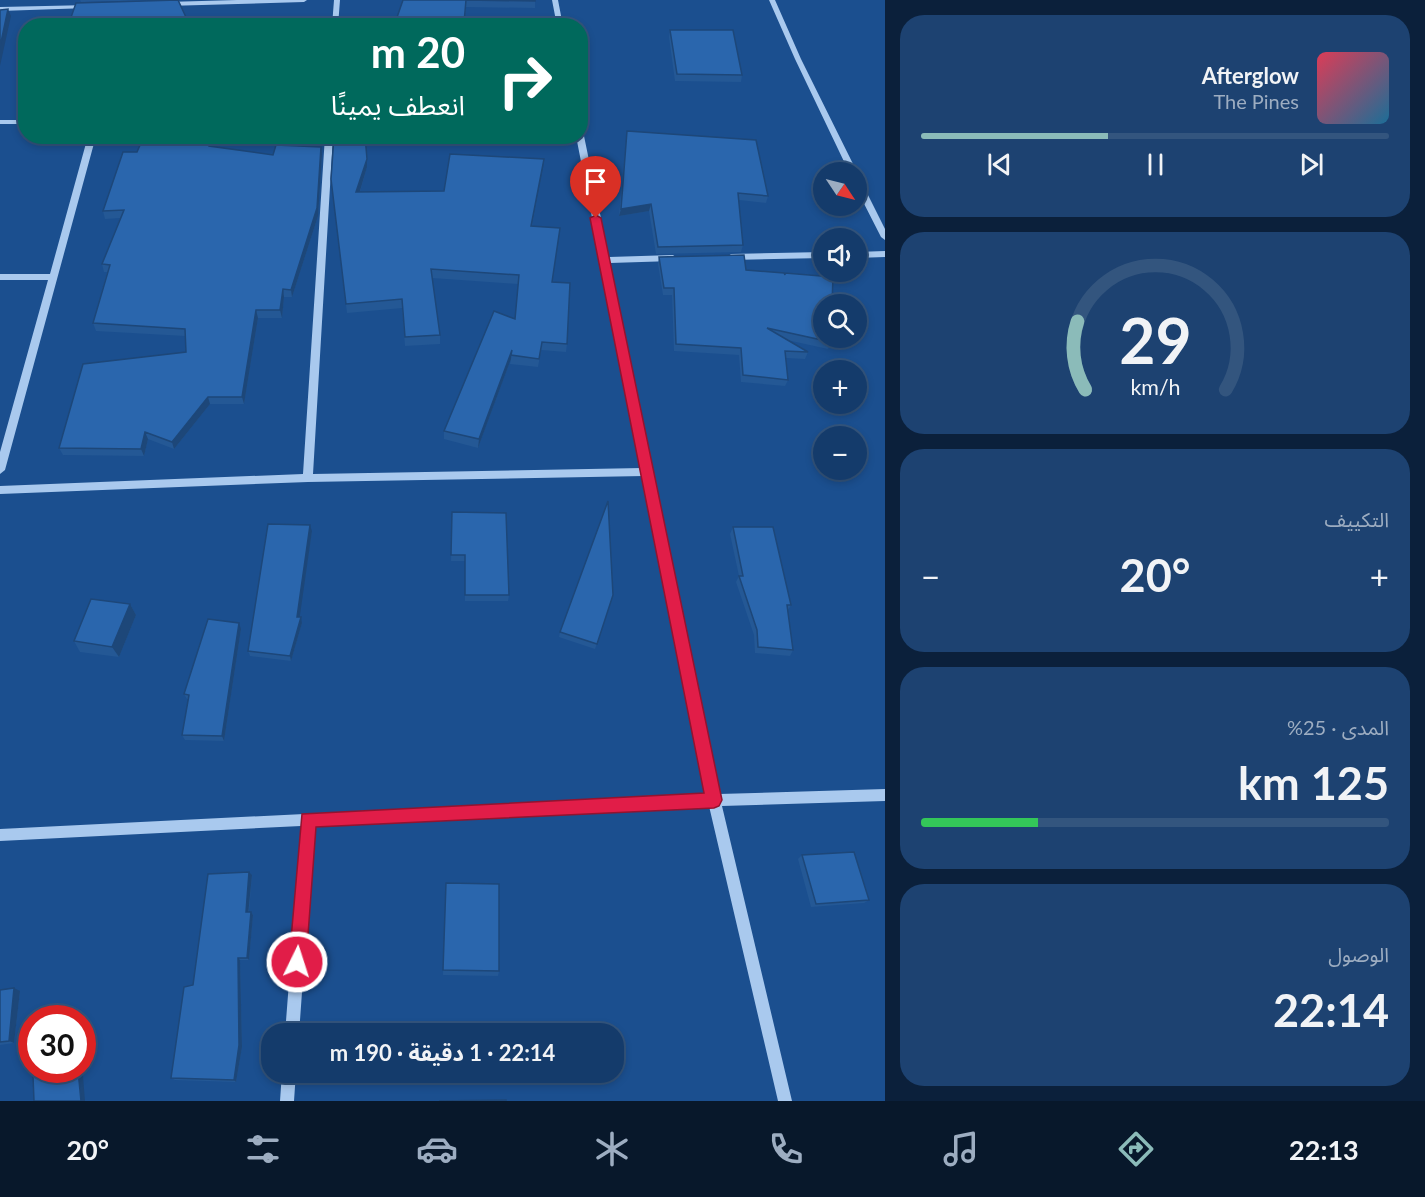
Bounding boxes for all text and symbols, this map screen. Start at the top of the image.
text: 20 m [371,27,465,77]
icon: right [486,42,564,120]
text: Afterglow [1202,62,1299,89]
text: انعطف يمينًا [331,88,465,121]
text: The Pines [1213,89,1299,113]
icon: previous [983,148,1016,181]
icon: pause [1139,148,1172,181]
icon: next [1295,148,1328,181]
pin [570,156,621,218]
north arrow [813,162,867,216]
map controls [813,162,867,480]
icon: arrive [579,165,612,198]
button: sound [813,228,867,282]
button: search [813,294,867,348]
text: 29 [1119,302,1191,377]
button: + [813,360,867,414]
text: km/h [1130,375,1180,401]
button: − [813,426,867,480]
text: التكييف [1325,507,1389,531]
text: 20° [1120,548,1190,602]
text: − [921,556,940,596]
text: + [1370,556,1389,596]
text: المدى · 25% [1287,715,1389,739]
text: 125 km [1238,756,1389,810]
position arrow [265,930,329,994]
text: الوصول [1328,942,1389,966]
text: 22:14 [1273,983,1389,1037]
speed limit sign: 30 [18,1005,96,1083]
text: 22:14 · 1 دقيقة · 190 m [330,1039,555,1066]
icon: filters [242,1128,284,1170]
icon: car [416,1128,458,1170]
icon: climate [591,1128,633,1170]
icon: phone [765,1128,807,1170]
icon: music [940,1128,982,1170]
icon: directions [1115,1128,1157,1170]
text: 20° [66,1133,109,1166]
text: 22:13 [1289,1133,1359,1166]

